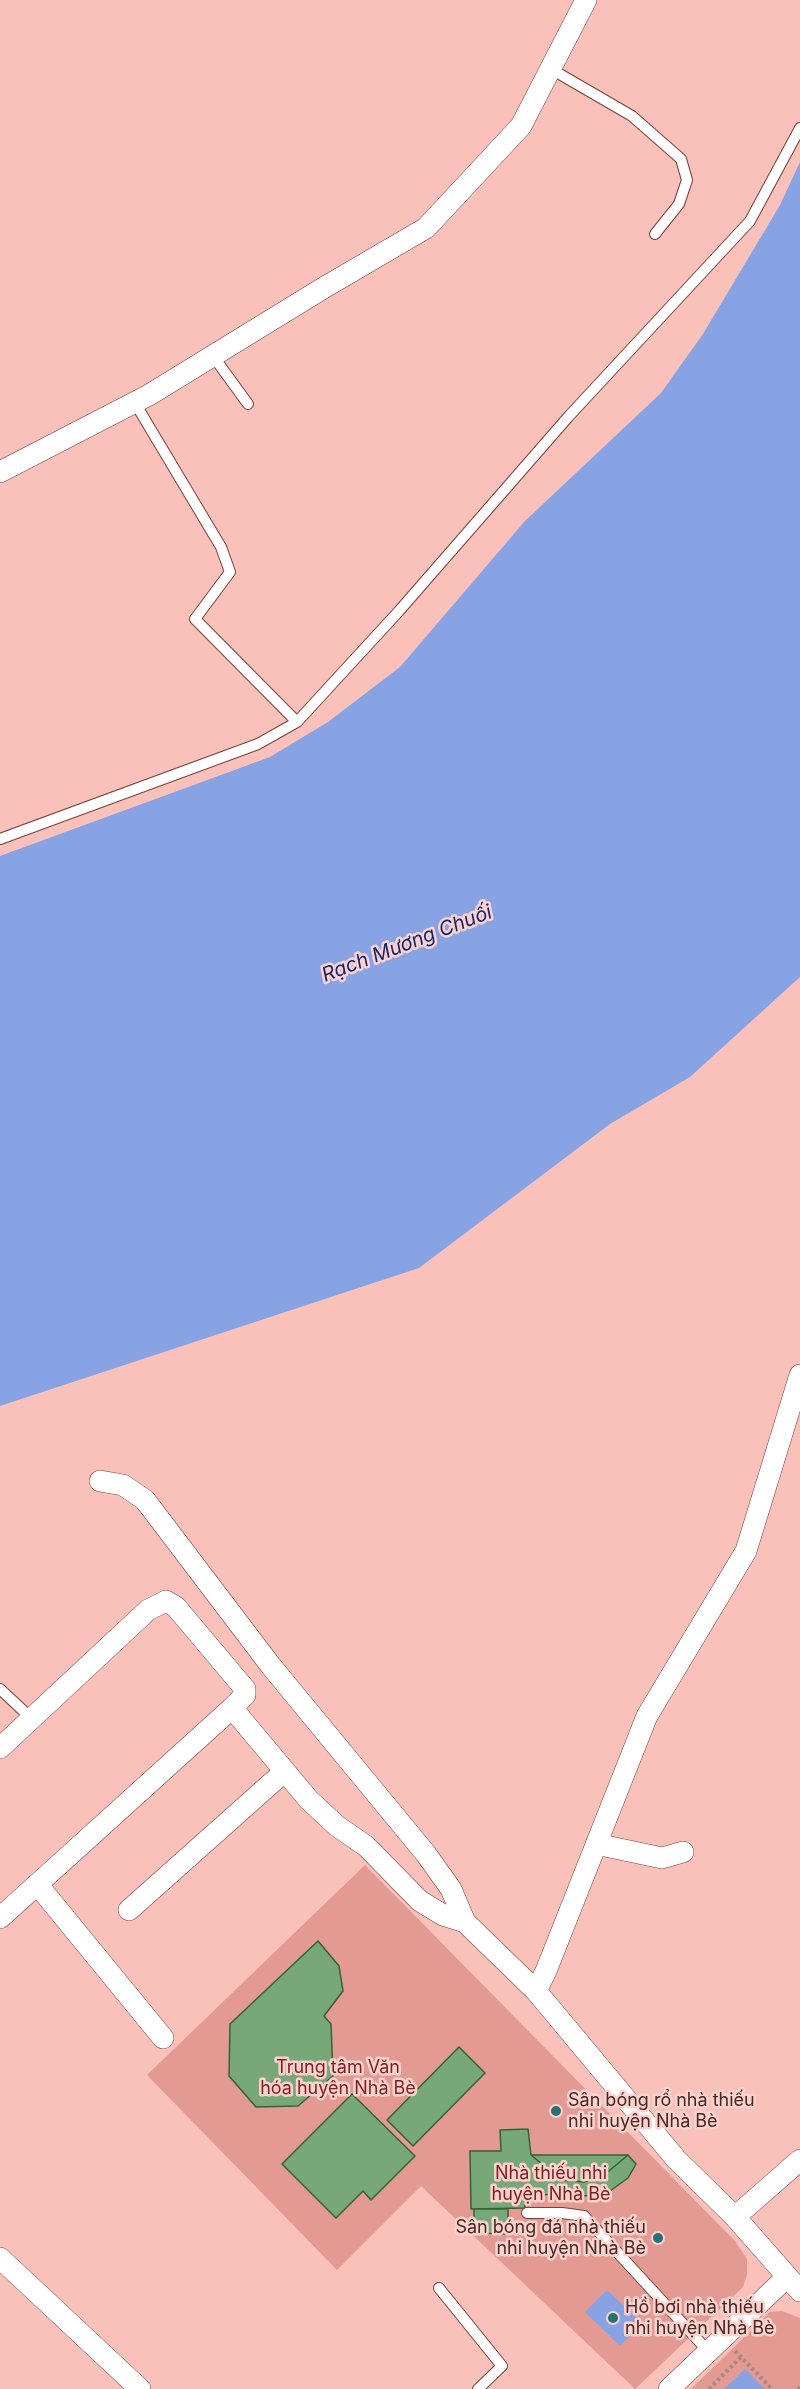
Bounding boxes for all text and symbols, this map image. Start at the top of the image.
water label: Rạch Mương Chuối [318,900,496,988]
park label: Trung tâm Văn hóa huyện Nhà Bè [260,2057,416,2100]
place label: Sân bóng rổ nhà thiếu nhi huyện Nhà Bè [568,2090,755,2132]
marker: Sân bóng rổ nhà thiếu nhi huyện Nhà Bè [549,2104,563,2118]
park label: Nhà thiếu nhi huyện Nhà Bè [492,2163,610,2206]
place label: Sân bóng đá nhà thiếu nhi huyện Nhà Bè [455,2217,646,2260]
marker: Sân bóng đá nhà thiếu nhi huyện Nhà Bè [651,2231,665,2245]
place label: Hồ bơi nhà thiếu nhi huyện Nhà Bè [625,2297,775,2340]
marker: Hồ bơi nhà thiếu nhi huyện Nhà Bè [606,2311,620,2325]

